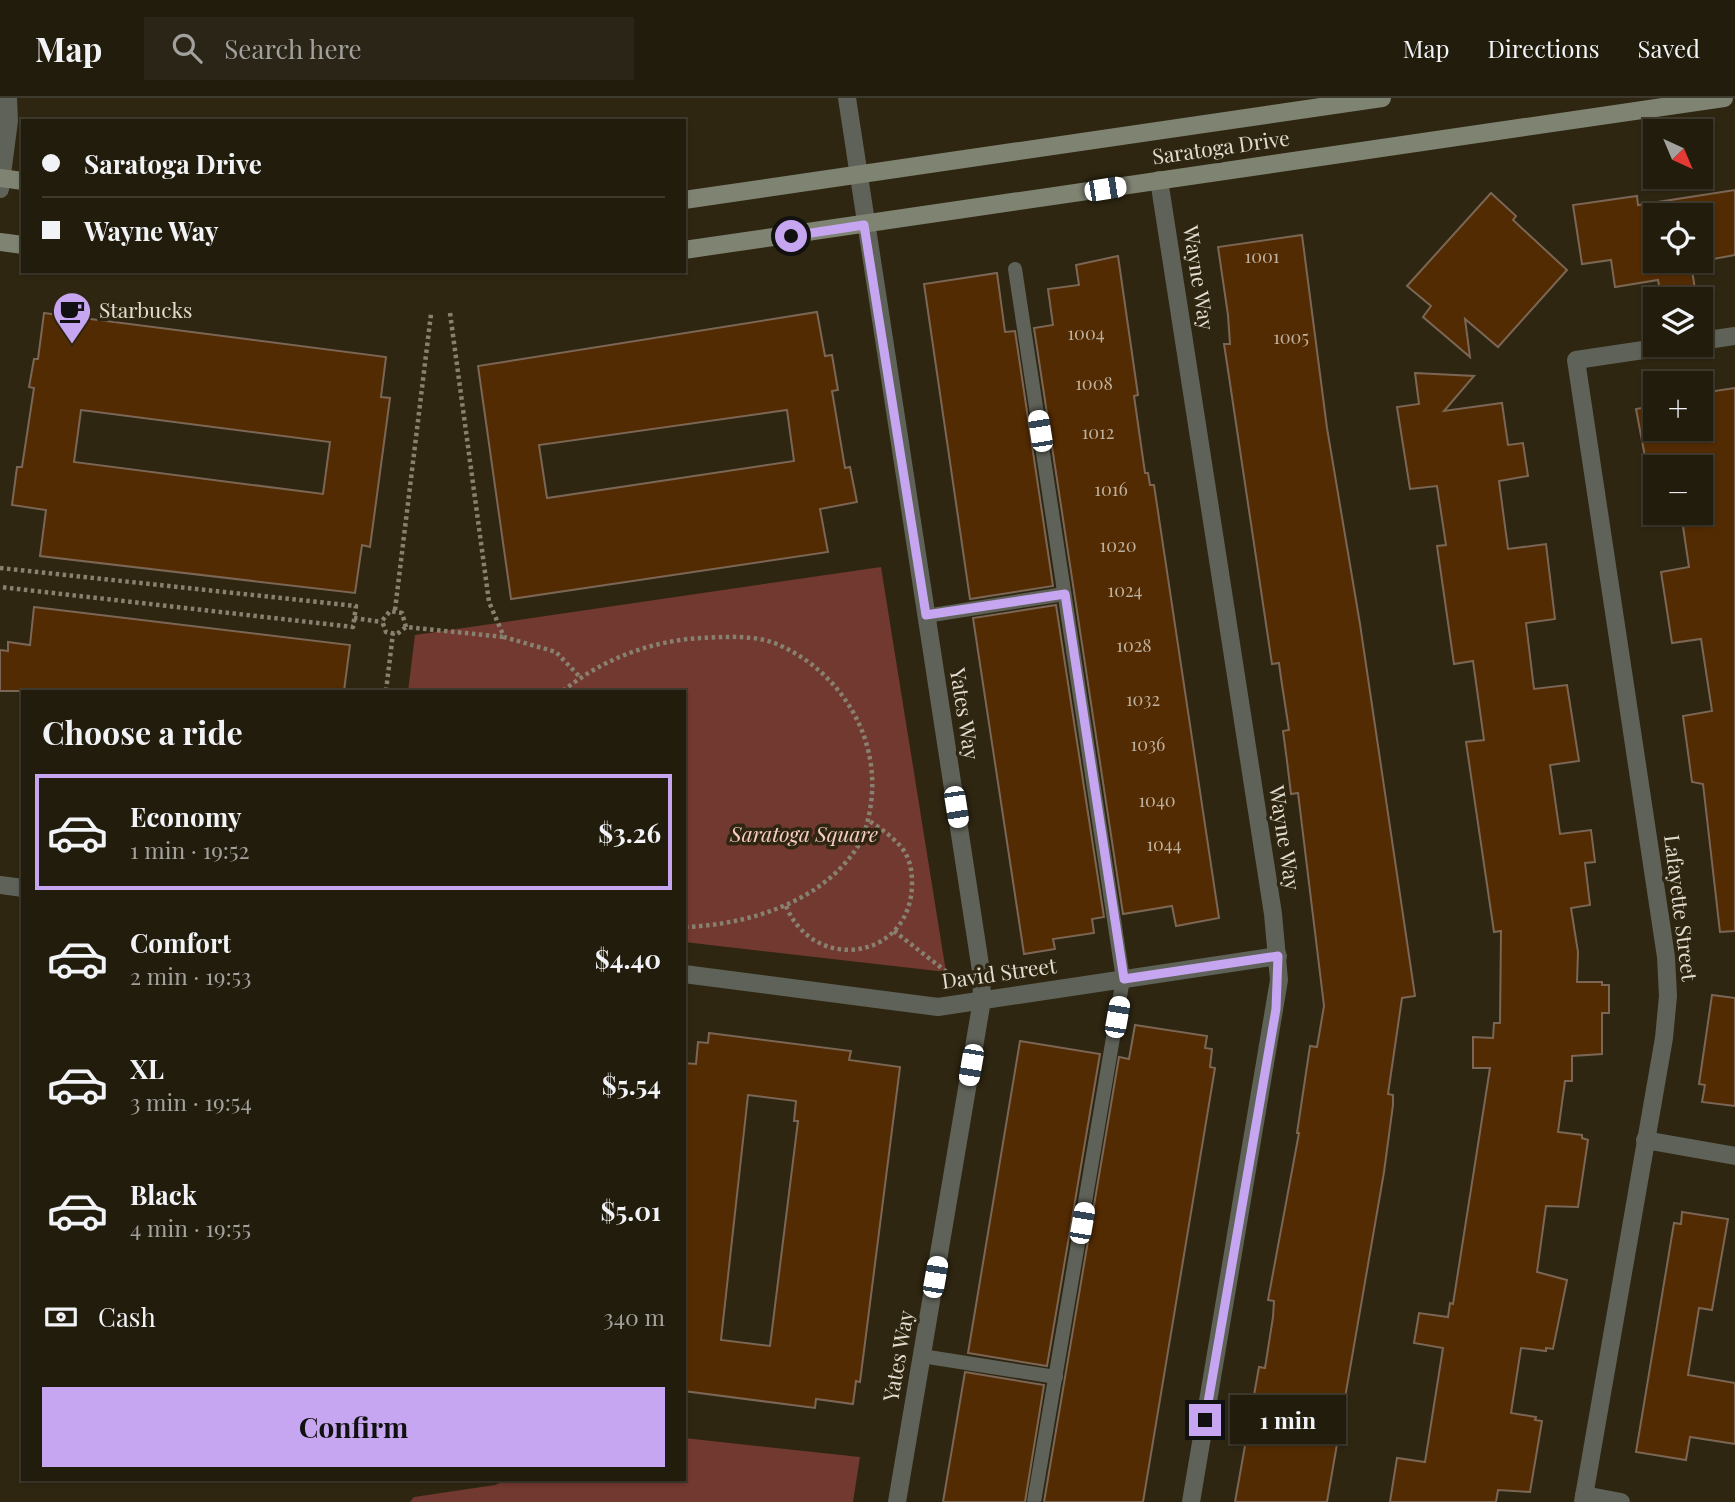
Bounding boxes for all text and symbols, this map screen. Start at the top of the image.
search box [144,17,634,80]
text: Map [35,26,102,70]
icon: search [168,29,206,67]
text: Search here [224,31,362,66]
text: Map [1403,32,1449,64]
text: Directions [1487,32,1600,64]
text: Saved [1638,32,1700,64]
north arrow [1643,119,1713,189]
map controls [1643,119,1713,525]
street label: Saratoga Drive [1150,123,1291,170]
text: Saratoga Drive [84,146,262,181]
car [1083,175,1128,203]
button: locate [1643,203,1713,273]
text: Wayne Way [84,213,218,248]
route start [775,220,807,252]
street label: Wayne Way [1178,222,1222,332]
house number: 1001 [1245,244,1280,268]
button: layers [1643,287,1713,357]
cafe icon: Starbucks [51,290,93,345]
place label: Starbucks [99,295,192,323]
house number: 1004 [1067,321,1105,345]
house number: 1005 [1273,325,1309,349]
house number: 1008 [1075,371,1113,395]
button: + [1643,371,1713,441]
car [1027,409,1054,453]
house number: 1012 [1082,420,1114,444]
button: − [1643,455,1713,525]
house number: 1016 [1094,477,1128,501]
house number: 1020 [1100,533,1136,557]
house number: 1024 [1108,578,1143,602]
house number: 1028 [1116,633,1152,657]
street label: Yates Way [945,665,987,762]
house number: 1032 [1126,687,1160,711]
text: Choose a ride [42,710,243,753]
house number: 1036 [1131,732,1165,756]
street label: Wayne Way [1264,782,1308,892]
car [943,785,970,829]
house number: 1040 [1138,788,1176,812]
text: Economy [130,799,241,834]
icon: car [46,801,109,864]
text: $3.26 [598,815,661,850]
park label: Saratoga Square [729,819,878,847]
house number: 1044 [1146,832,1182,856]
street label: Lafayette Street [1659,833,1705,983]
text: 1 min · 19:52 [130,834,250,865]
text: Comfort [130,925,231,960]
icon: car [46,927,109,990]
text: $4.40 [595,941,661,976]
street label: David Street [940,950,1058,994]
text: 2 min · 19:53 [130,960,251,991]
car [1104,994,1131,1040]
car [958,1042,985,1088]
text: XL [130,1051,164,1086]
icon: car [46,1053,109,1116]
text: $5.54 [602,1067,661,1102]
text: 3 min · 19:54 [130,1086,252,1117]
text: Black [130,1177,197,1212]
icon: car [46,1179,109,1242]
text: $5.01 [600,1193,661,1228]
car [1069,1200,1096,1246]
text: 4 min · 19:55 [130,1212,251,1243]
car [922,1254,949,1300]
icon: cash [42,1298,80,1336]
text: Cash [98,1299,156,1334]
text: 340 m [603,1301,665,1332]
street label: Yates Way [875,1307,919,1405]
button: Confirm [42,1387,665,1467]
callout: 1 min [1230,1396,1345,1444]
route end [1189,1404,1221,1436]
text: 1 min [1260,1404,1316,1435]

